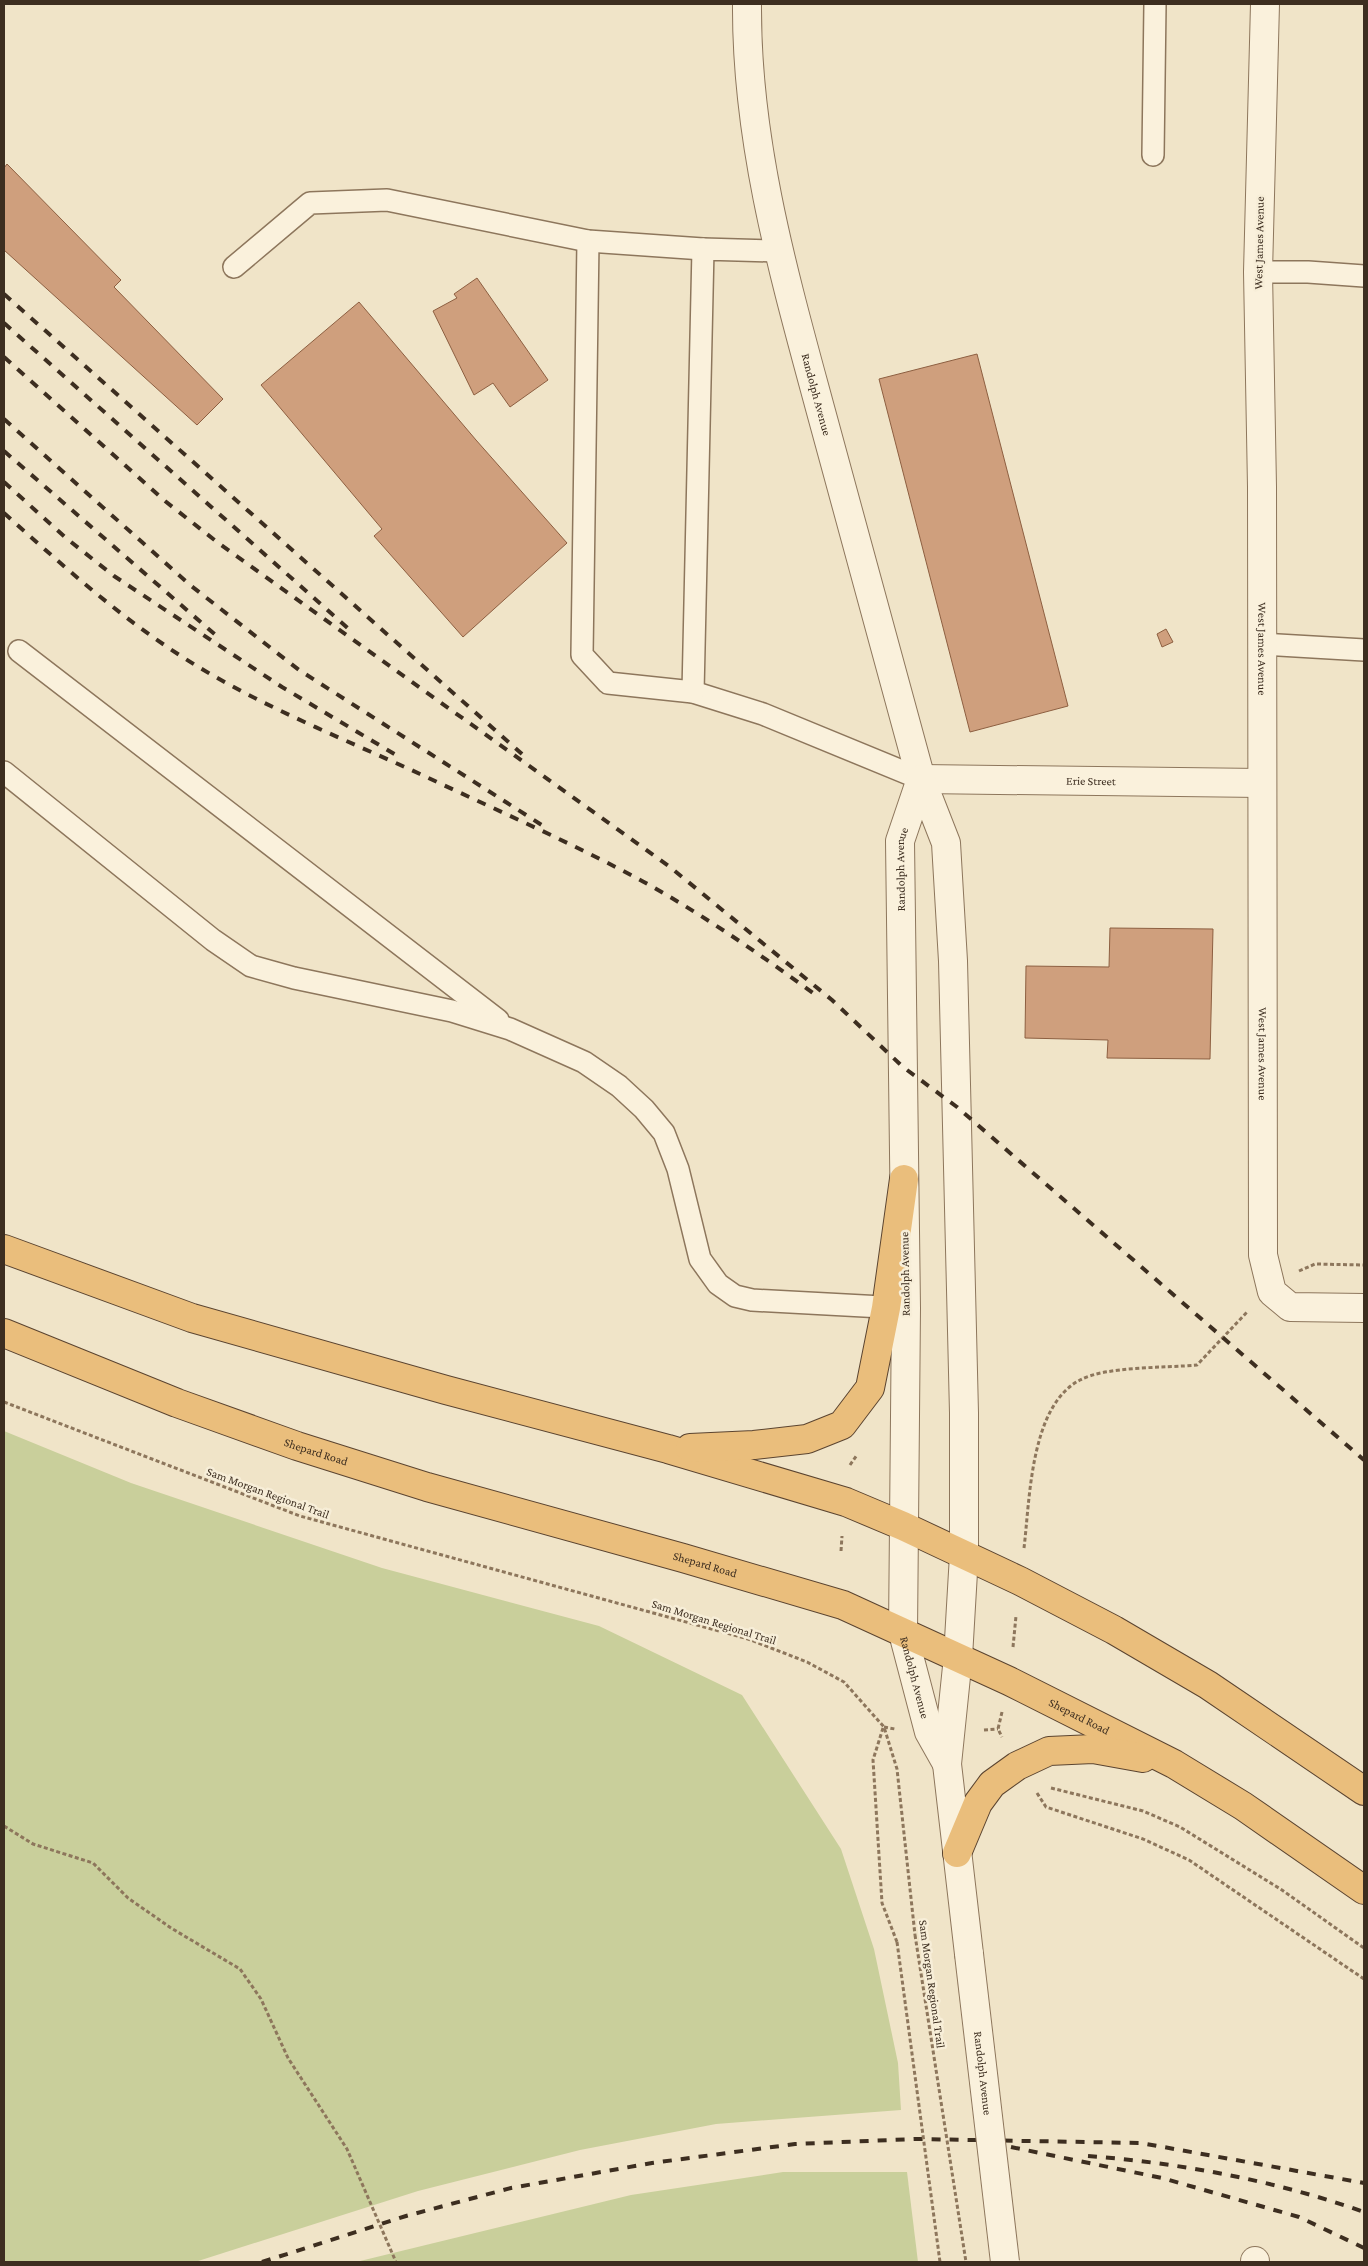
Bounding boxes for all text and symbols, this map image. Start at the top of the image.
street label: West James Avenue [1251,196,1267,290]
street label: Randolph Avenue [799,352,834,437]
street label: West James Avenue [1255,602,1269,695]
street label: Erie Street [1066,774,1117,788]
street label: Randolph Avenue [893,825,911,911]
street label: West James Avenue [1256,1007,1270,1100]
street label: Randolph Avenue [897,1232,913,1316]
street label: Shepard Road [282,1435,350,1469]
street label: Sam Morgan Regional Trail [205,1464,331,1522]
street label: Shepard Road [671,1549,739,1581]
street label: Sam Morgan Regional Trail [650,1596,778,1648]
street label: Randolph Avenue [897,1635,932,1720]
street label: Shepard Road [1047,1695,1113,1738]
street label: Sam Morgan Regional Trail [916,1919,948,2049]
street label: Randolph Avenue [971,2030,995,2116]

